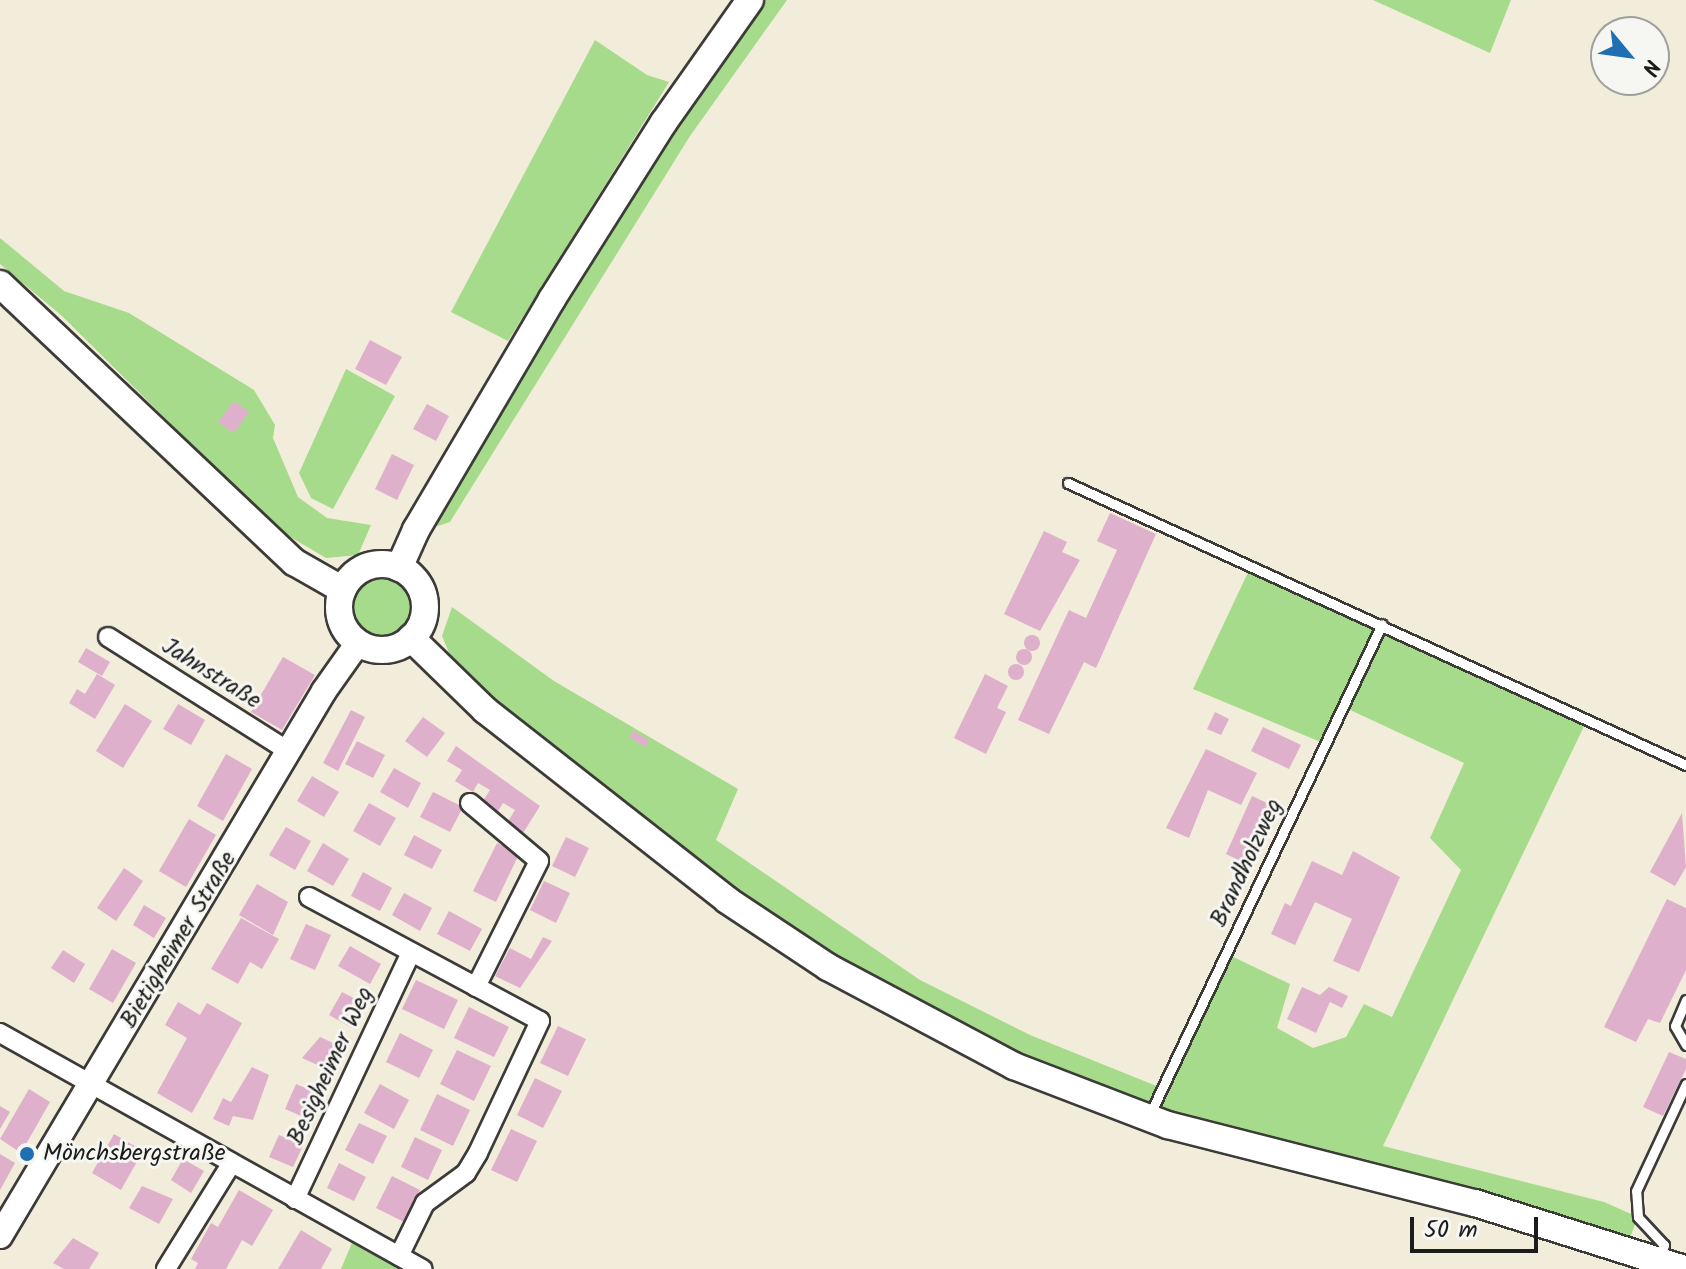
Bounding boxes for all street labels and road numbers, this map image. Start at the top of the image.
street label: Jahnstraße [156,632,266,716]
street label: Brandholzweg [1205,794,1289,932]
street label: Bietigheimer Straße [115,846,243,1034]
street label: Besigheimer Weg [282,982,380,1150]

